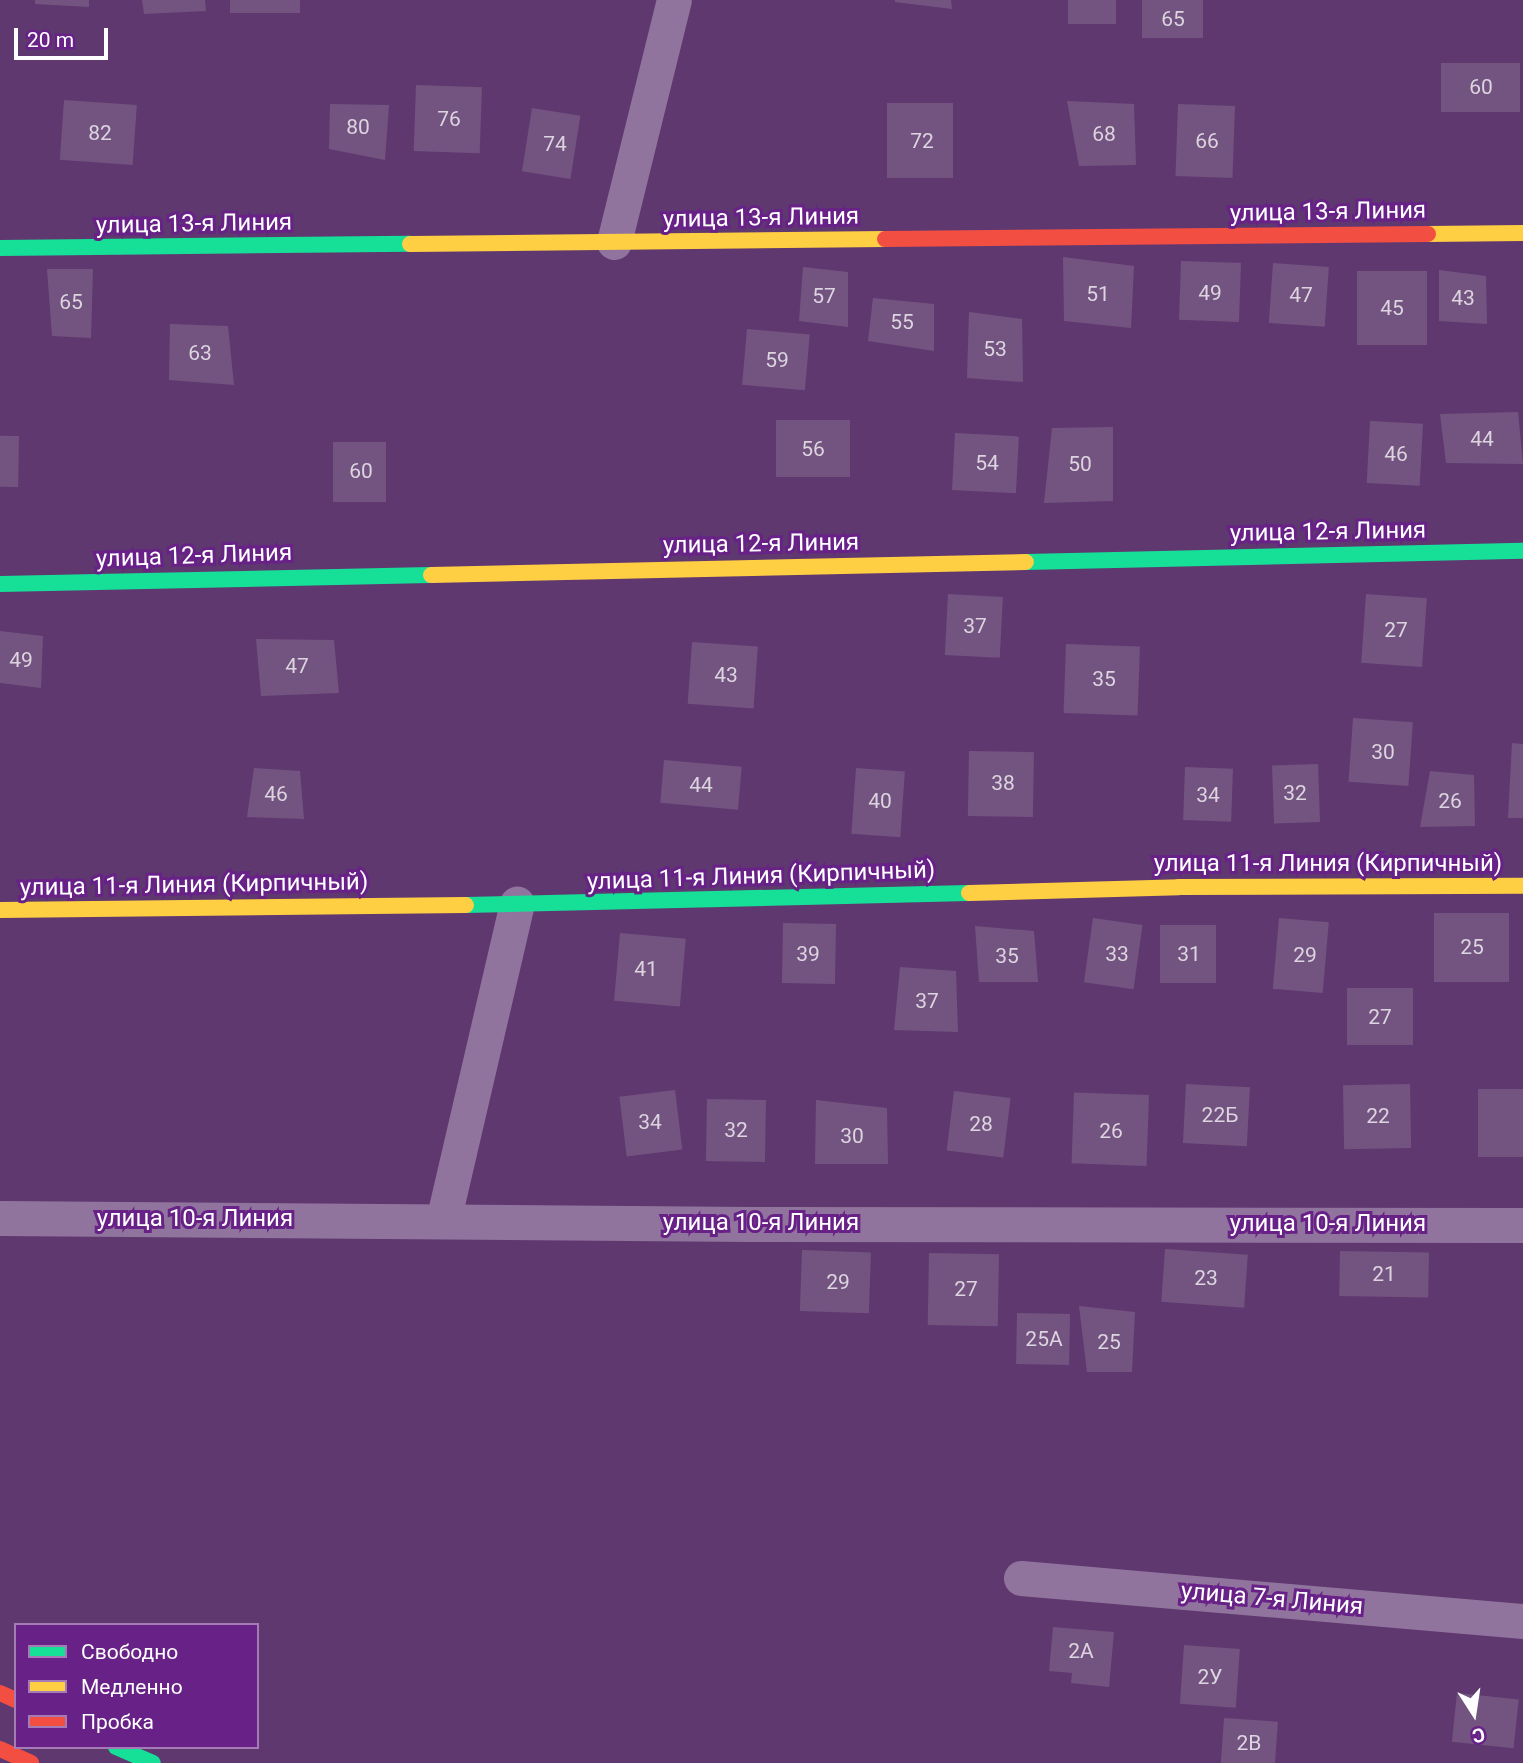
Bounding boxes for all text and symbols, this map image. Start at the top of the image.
house number: 65 [1161,6,1185,32]
scale bar [18,14,112,58]
text: 20 m [27,28,74,52]
house number: 60 [1469,74,1493,100]
house number: 76 [437,106,461,132]
house number: 80 [346,114,370,140]
house number: 82 [88,120,112,146]
house number: 68 [1092,121,1116,147]
house number: 72 [910,128,934,154]
house number: 66 [1195,128,1219,154]
house number: 74 [543,131,567,157]
street label: улица 13-я Линия [1230,196,1426,228]
street label: улица 13-я Линия [663,202,859,234]
street label: улица 13-я Линия [96,208,292,240]
house number: 49 [1198,280,1222,306]
house number: 51 [1086,281,1110,307]
house number: 47 [1289,282,1313,308]
house number: 57 [812,283,836,309]
house number: 43 [1451,285,1475,311]
house number: 65 [59,289,83,315]
house number: 45 [1380,295,1404,321]
house number: 55 [890,309,914,335]
house number: 53 [983,336,1007,362]
house number: 63 [188,340,212,366]
house number: 59 [765,347,789,373]
house number: 44 [1470,426,1494,452]
house number: 56 [801,436,825,462]
house number: 46 [1384,441,1408,467]
house number: 54 [975,450,999,476]
house number: 50 [1068,451,1092,477]
house number: 60 [349,458,373,484]
street label: улица 12-я Линия [1230,516,1426,548]
street label: улица 12-я Линия [663,528,859,560]
street label: улица 12-я Линия [95,538,293,574]
house number: 37 [963,613,987,639]
house number: 27 [1384,617,1408,643]
house number: 49 [9,647,33,673]
house number: 47 [285,653,309,679]
house number: 43 [714,662,738,688]
house number: 35 [1092,666,1116,692]
house number: 30 [1371,739,1395,765]
house number: 38 [991,770,1015,796]
house number: 44 [689,772,713,798]
house number: 32 [1283,780,1307,806]
house number: 46 [264,781,288,807]
house number: 34 [1196,782,1220,808]
house number: 40 [868,788,892,814]
house number: 26 [1438,788,1462,814]
street label: улица 11-я Линия (Кирпичный) [1154,850,1502,878]
street label: улица 11-я Линия (Кирпичный) [586,856,936,896]
street label: улица 11-я Линия (Кирпичный) [20,868,368,902]
house number: 25 [1460,934,1484,960]
house number: 39 [796,941,820,967]
house number: 33 [1105,941,1129,967]
house number: 31 [1177,941,1201,967]
house number: 29 [1293,942,1317,968]
house number: 35 [995,943,1019,969]
house number: 41 [634,956,658,982]
house number: 37 [915,988,939,1014]
house number: 27 [1368,1004,1392,1030]
house number: 22Б [1202,1102,1238,1128]
house number: 22 [1366,1103,1390,1129]
house number: 34 [638,1109,662,1135]
house number: 28 [969,1111,993,1137]
house number: 32 [724,1117,748,1143]
house number: 26 [1099,1118,1123,1144]
house number: 30 [840,1123,864,1149]
street label: улица 10-я Линия [97,1205,293,1233]
street label: улица 10-я Линия [663,1209,859,1237]
street label: улица 10-я Линия [1230,1210,1426,1238]
house number: 21 [1372,1261,1396,1287]
house number: 23 [1194,1265,1218,1291]
house number: 29 [826,1269,850,1295]
house number: 27 [954,1276,978,1302]
house number: 25А [1025,1326,1063,1352]
house number: 25 [1097,1329,1121,1355]
street label: улица 7-я Линия [1180,1577,1364,1621]
legend [14,1623,259,1749]
house number: 2А [1068,1638,1094,1664]
text: Свободно [81,1640,178,1664]
house number: 2У [1197,1664,1223,1690]
text: Медленно [81,1675,183,1699]
north arrow [1439,1679,1509,1749]
text: Пробка [81,1710,154,1734]
text: С [1470,1722,1487,1748]
house number: 2В [1237,1730,1261,1756]

